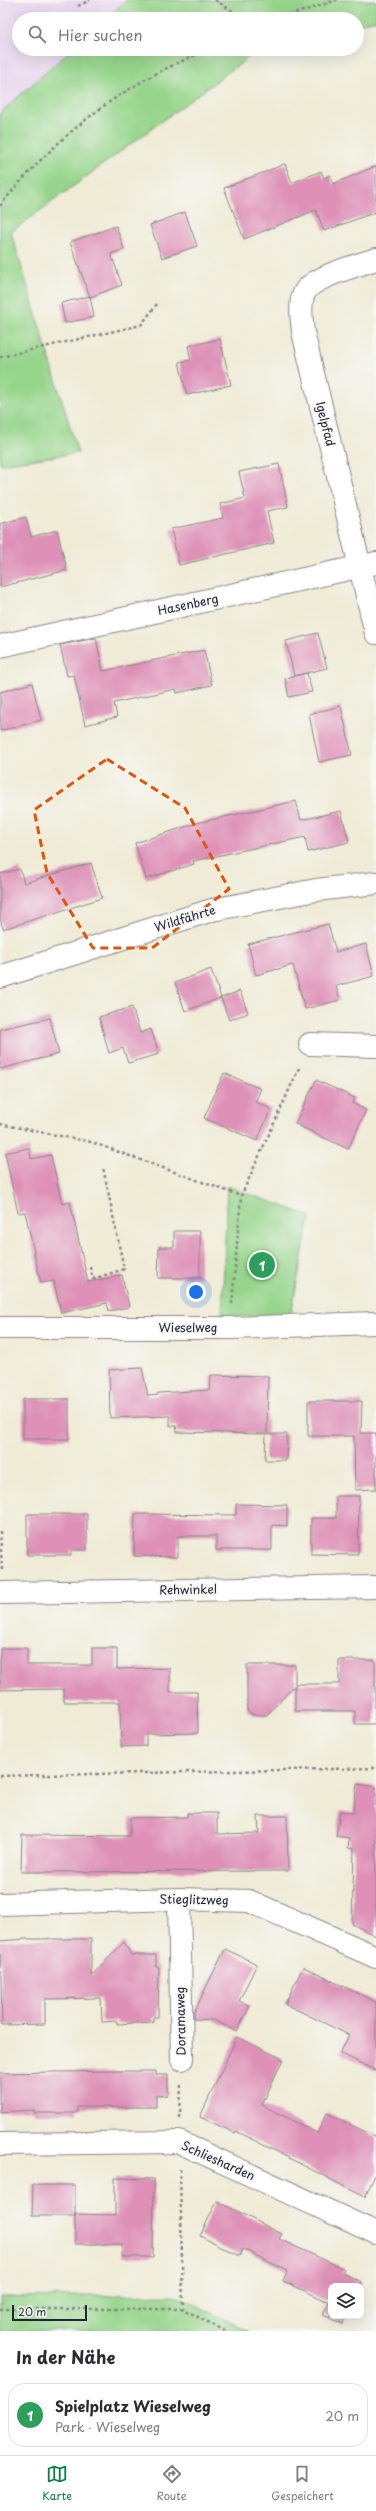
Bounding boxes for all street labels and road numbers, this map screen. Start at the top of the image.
street label: Igelpfad [312,400,340,448]
street label: Hasenberg [156,589,220,619]
street label: Wildfährte [152,900,217,936]
street label: Wieselweg [158,1318,218,1336]
street label: Rehwinkel [159,1579,217,1599]
street label: Stieglitzweg [159,1889,229,1909]
street label: Doramaweg [170,1986,190,2056]
street label: Schliesharden [179,2136,258,2184]

